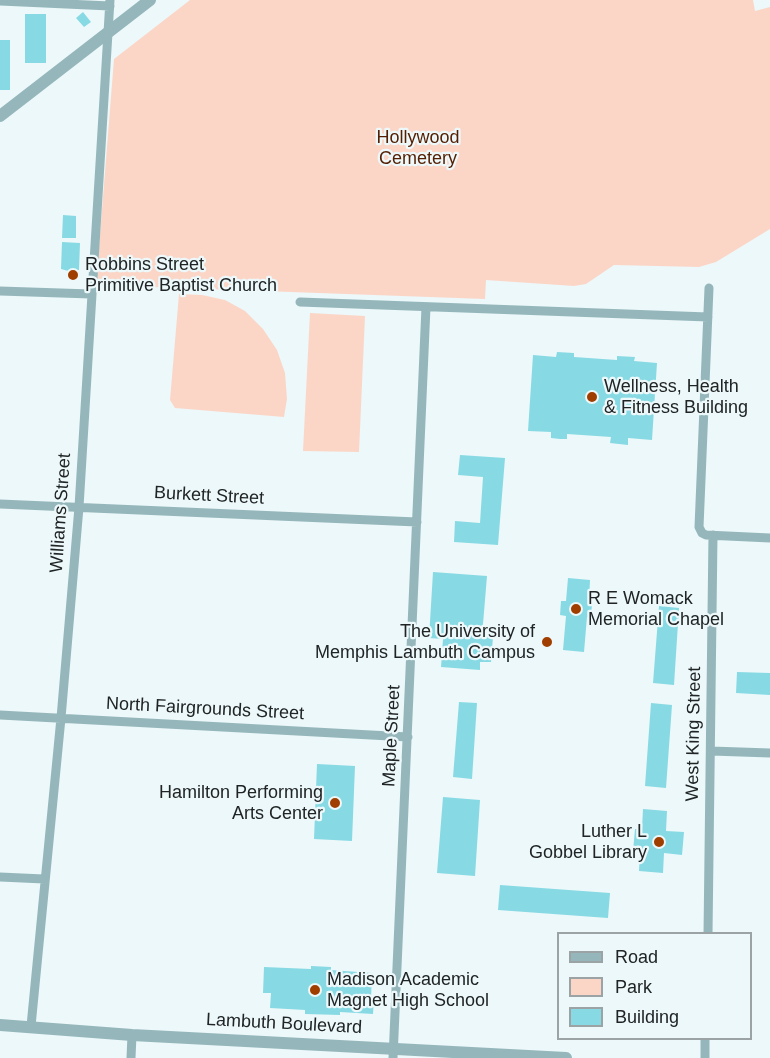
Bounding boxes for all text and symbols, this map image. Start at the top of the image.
park label: Hollywood Cemetery [376,127,460,170]
place label: Robbins Street Primitive Baptist Church [85,254,277,296]
marker: Robbins Street Primitive Baptist Church [66,268,80,282]
place label: Wellness, Health & Fitness Building [604,376,748,418]
marker: Wellness, Health & Fitness Building [585,390,599,404]
street label: Williams Street [46,452,76,574]
street label: Burkett Street [153,482,265,510]
place label: R E Womack Memorial Chapel [588,588,724,630]
marker: R E Womack Memorial Chapel [569,602,583,616]
place label: The University of Memphis Lambuth Campus [315,621,535,664]
marker: The University of Memphis Lambuth Campus [540,635,554,649]
street label: West King Street [682,666,706,802]
street label: Maple Street [379,684,405,788]
street label: North Fairgrounds Street [106,693,304,725]
place label: Hamilton Performing Arts Center [159,782,323,824]
marker: Hamilton Performing Arts Center [328,796,342,810]
place label: Luther L Gobbel Library [529,821,647,864]
marker: Luther L Gobbel Library [652,835,666,849]
legend [557,932,752,1040]
text: Road [615,947,658,967]
place label: Madison Academic Magnet High School [327,969,489,1012]
text: Park [615,977,652,997]
marker: Madison Academic Magnet High School [308,983,322,997]
text: Building [615,1007,679,1027]
street label: Lambuth Boulevard [205,1009,363,1039]

